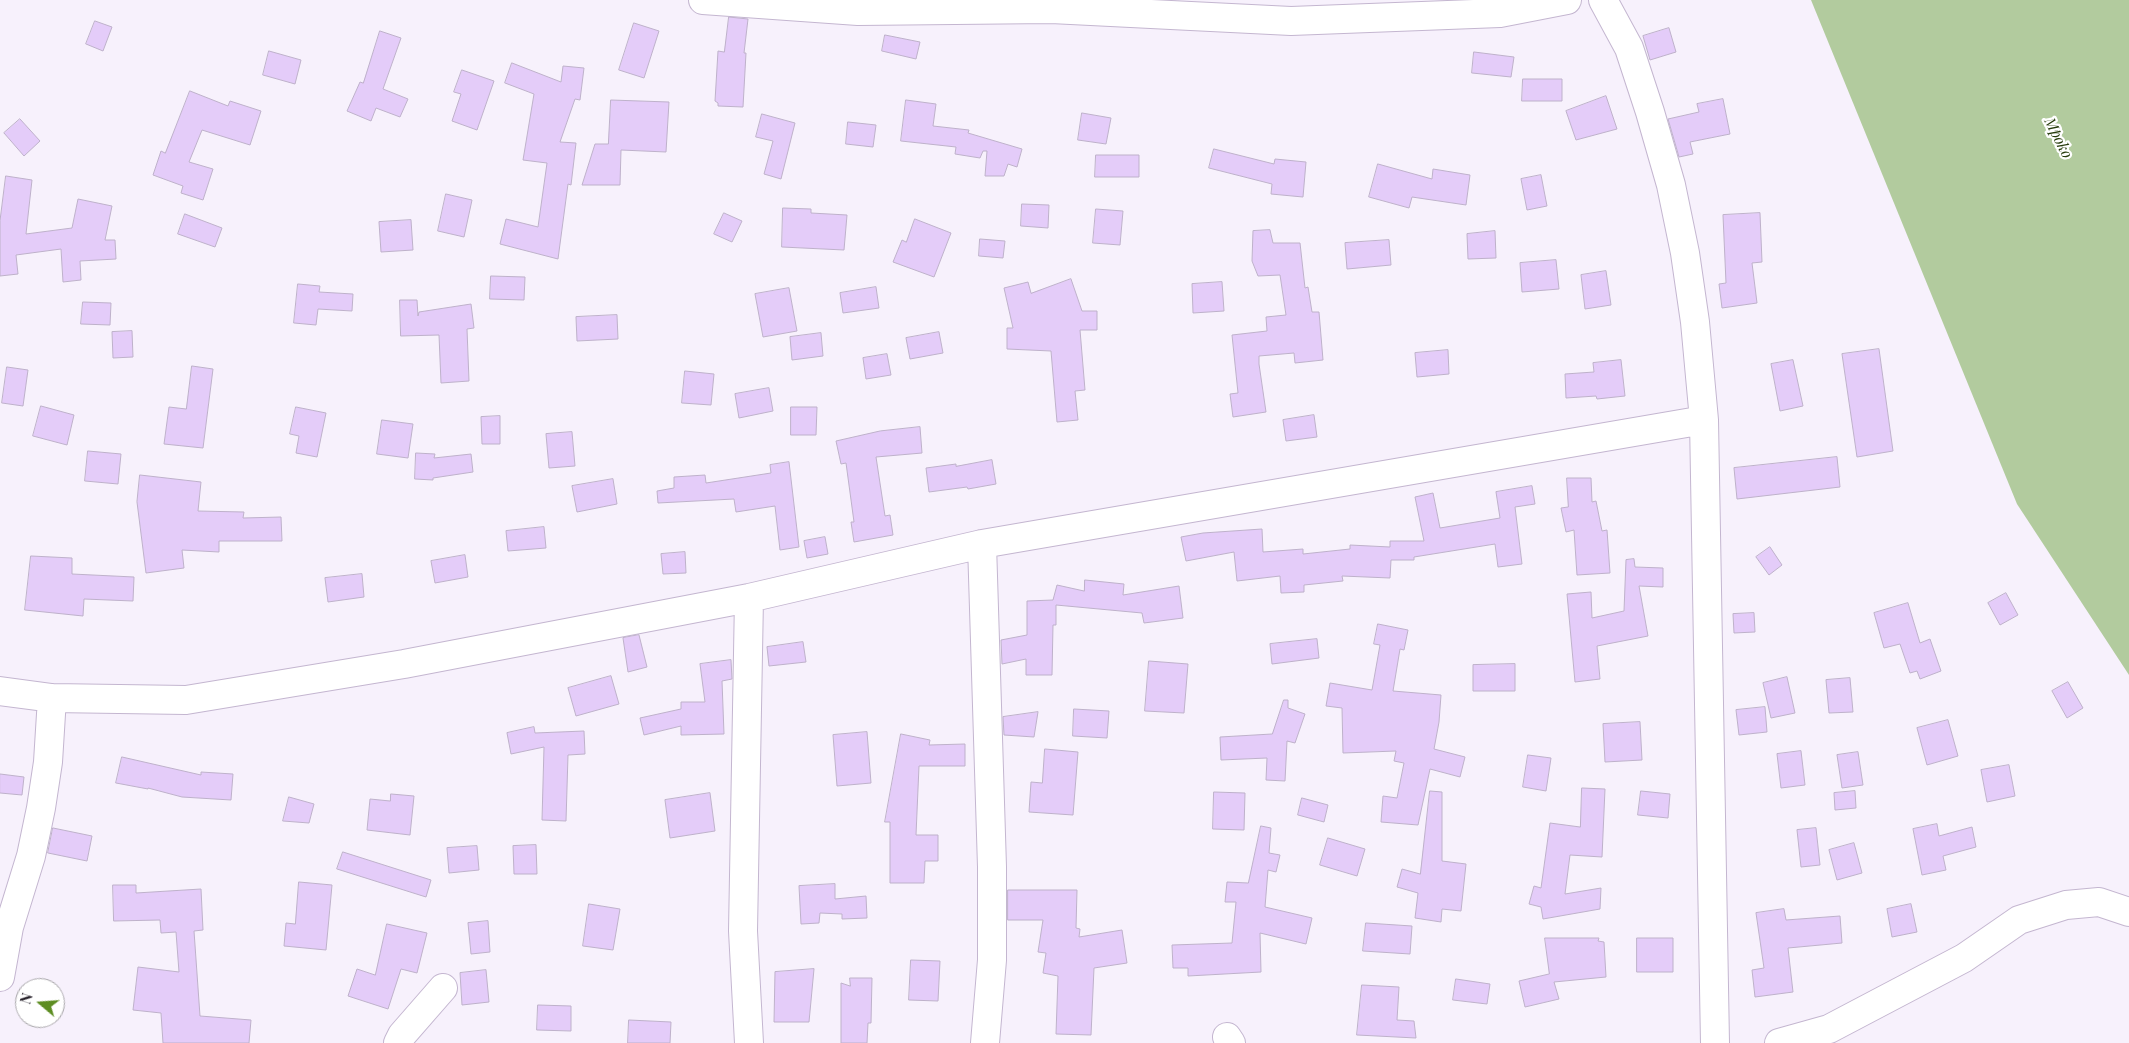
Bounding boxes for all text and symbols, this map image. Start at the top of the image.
water label: Mpoko [2040,115,2076,161]
north arrow [15,978,65,1028]
text: N [16,991,37,1006]

